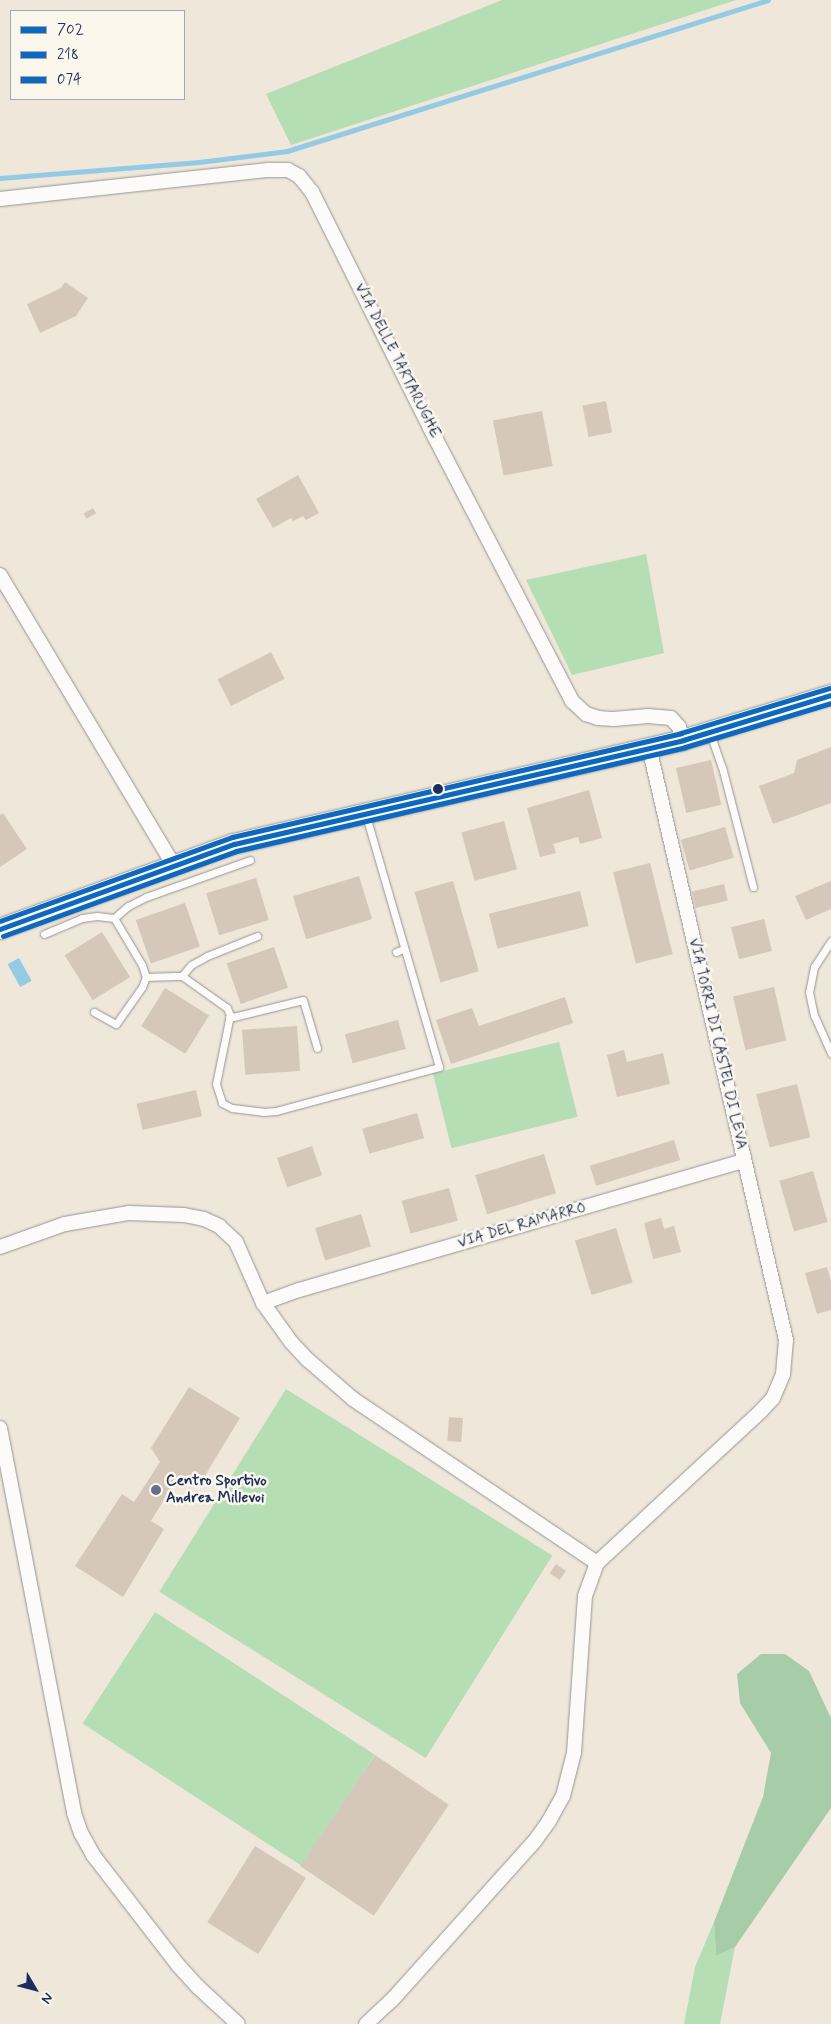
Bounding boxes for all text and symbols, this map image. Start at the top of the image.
legend [10,10,185,100]
text: 702 [57,20,84,40]
text: 218 [57,45,79,65]
text: 074 [57,70,82,90]
street label: VIA DELLE TARTARUGHE [350,281,444,441]
unlabelled marker [433,784,443,794]
street label: VIA TORRI DI CASTEL DI LEVA [683,933,751,1155]
street label: VIA DEL RAMARRO [456,1199,588,1253]
place label: Centro Sportivo Andrea Millevoi [166,1472,267,1507]
marker: Centro Sportivo Andrea Millevoi [150,1484,162,1496]
north arrow [10,1964,60,2014]
text: N [37,1989,57,2007]

